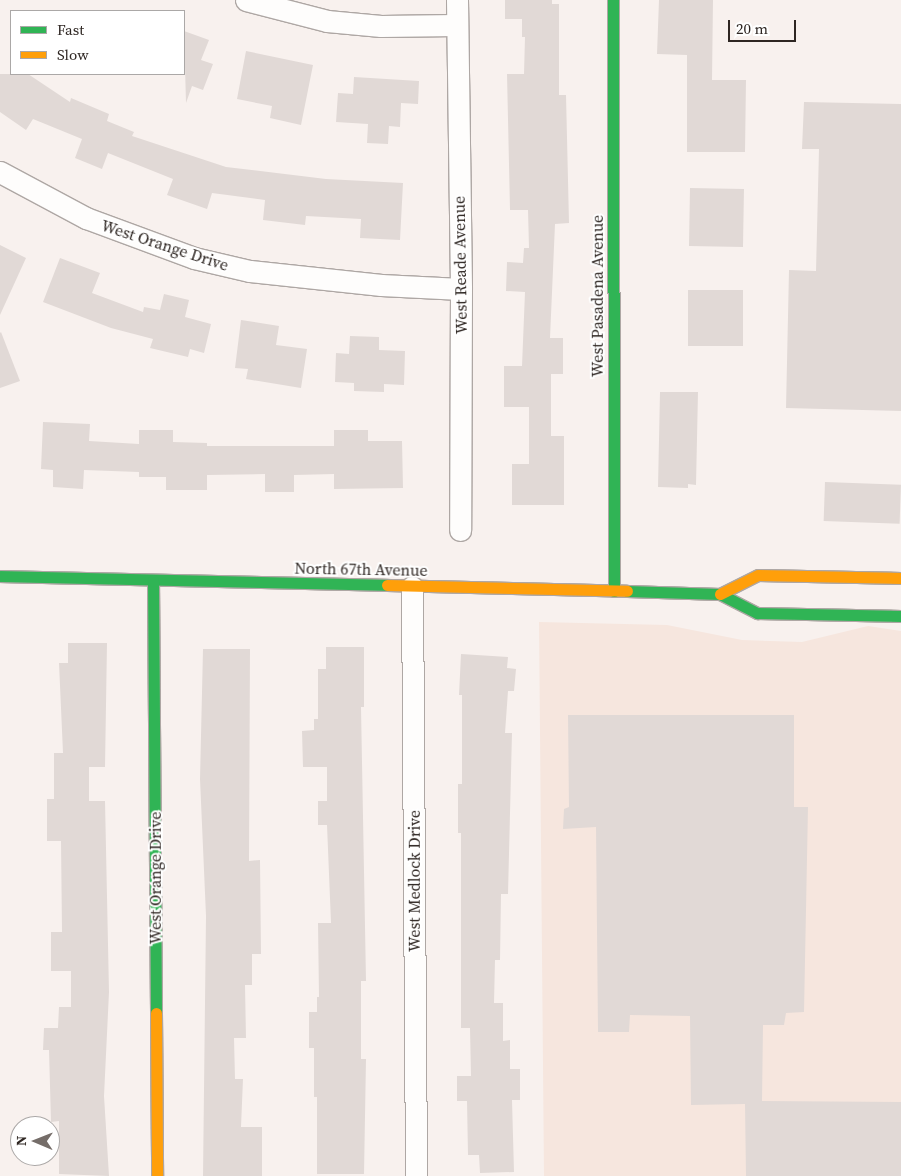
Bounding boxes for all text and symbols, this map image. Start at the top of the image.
legend [10,10,185,75]
scale bar [731,10,798,42]
text: 20 m [736,18,768,39]
text: Fast [57,19,84,40]
text: Slow [57,44,89,65]
street label: West Reade Avenue [449,196,471,334]
street label: West Orange Drive [99,215,231,275]
street label: West Pasadena Avenue [587,215,607,377]
street label: North 67th Avenue [294,558,428,580]
street label: West Medlock Drive [404,810,424,952]
street label: West Orange Drive [145,812,165,944]
north arrow [10,1116,60,1166]
text: N [11,1135,31,1146]

